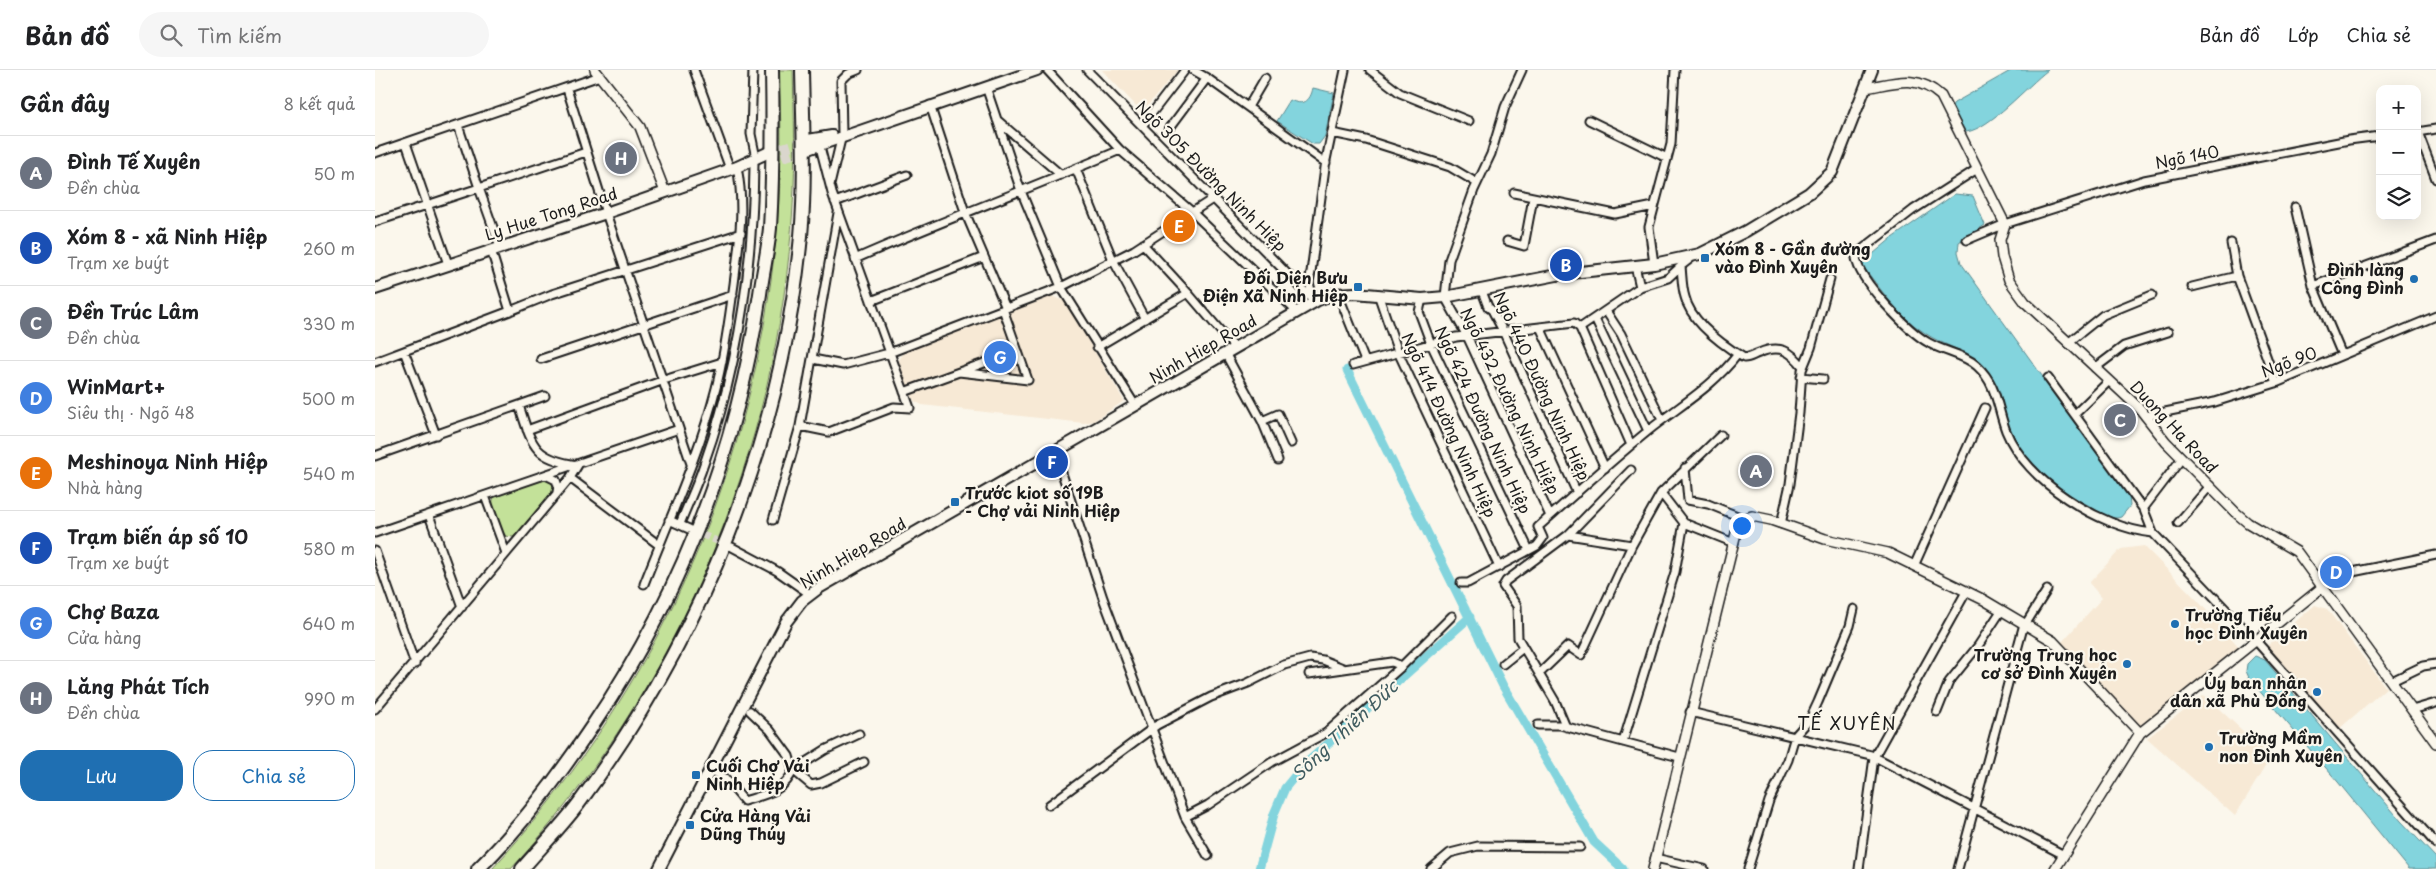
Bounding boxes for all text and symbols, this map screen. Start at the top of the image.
search box [139,12,489,57]
text: Bản đồ [25,17,109,53]
icon: search [157,21,185,49]
text: Tìm kiếm [197,21,282,49]
text: Bản đồ [2199,21,2260,48]
text: Lớp [2288,21,2319,48]
text: Chia sẻ [2347,21,2411,48]
map controls [2376,85,2421,220]
button: + [2376,85,2421,130]
text: Gần đây [20,87,110,119]
text: 8 kết quả [284,91,355,115]
street label: Ngõ 305 Đường Ninh Hiệp [1131,94,1293,256]
button: − [2376,130,2421,175]
street label: Ngõ 140 [2153,138,2221,174]
pin: H [605,139,637,177]
text: Đình Tế Xuyên [67,147,201,175]
text: A [30,161,42,185]
text: 50 m [314,161,355,185]
text: Đền chùa [67,175,140,199]
button: layers [2376,175,2421,220]
street label: Ly Hue Tong Road [481,180,620,246]
pin: E [1163,207,1195,245]
text: Xóm 8 - xã Ninh Hiệp [67,222,267,250]
text: B [31,236,41,260]
text: 260 m [303,236,355,260]
place label: Xóm 8 - Gần đường vào Đình Xuyên [1715,236,1871,278]
pin: B [1550,246,1582,284]
text: Trạm xe buýt [67,250,169,274]
marker: Xóm 8 - Gần đường vào Đình Xuyên [1699,252,1711,264]
place label: Đình làng Công Đình [2321,257,2404,299]
place label: Đối Diện Bưu Điện Xã Ninh Hiệp [1203,265,1348,307]
marker: Đình làng Công Đình [2408,273,2420,285]
marker: Đối Diện Bưu Điện Xã Ninh Hiệp [1352,281,1364,293]
street label: Ngõ 440 Đường Ninh Hiệp [1489,287,1597,484]
text: Đền Trúc Lâm [67,297,199,325]
street label: Ngõ 432 Đường Ninh Hiệp [1455,303,1567,498]
street label: Ninh Hiep Road [1144,308,1261,389]
text: C [30,311,42,335]
text: 330 m [302,311,355,335]
street label: Ngõ 424 Đường Ninh Hiệp [1430,322,1538,518]
text: Đền chùa [67,325,140,349]
street label: Ngõ 414 Đường Ninh Hiệp [1396,328,1503,521]
pin: G [984,338,1016,376]
street label: Ngõ 90 [2257,339,2320,383]
text: WinMart+ [67,372,166,400]
street label: Duong Ha Road [2125,375,2224,478]
text: D [30,386,42,410]
text: 500 m [302,386,355,410]
text: Siêu thị · Ngõ 48 [67,400,195,424]
pin: C [2104,401,2136,439]
pin: F [1036,443,1068,481]
text: Meshinoya Ninh Hiệp [67,447,268,475]
pin: A [1740,452,1772,490]
text: E [31,461,41,485]
text: 540 m [302,461,355,485]
text: Nhà hàng [67,475,143,499]
place label: Trước kiot số 19B - Chợ vải Ninh Hiệp [965,480,1120,522]
marker: Trước kiot số 19B - Chợ vải Ninh Hiệp [949,496,961,508]
street label: Ninh Hiep Road [795,511,910,593]
your location [1729,513,1755,539]
text: Trạm biến áp số 10 [67,522,248,550]
text: F [31,536,41,560]
text: 580 m [303,536,355,560]
text: Trạm xe buýt [67,550,169,574]
pin: D [2320,553,2352,591]
text: Chợ Baza [67,597,159,625]
place label: Trường Tiểu học Đình Xuyên [2185,602,2308,644]
text: G [29,611,43,635]
text: 640 m [302,611,355,635]
marker: Trường Tiểu học Đình Xuyên [2169,618,2181,630]
text: Cửa hàng [67,625,141,649]
place label: Trường Trung học cơ sở Đình Xuyên [1974,642,2117,684]
marker: Trường Trung học cơ sở Đình Xuyên [2121,658,2133,670]
place label: Ủy ban nhân dân xã Phù Đổng [2170,670,2307,712]
text: Lăng Phát Tích [67,672,210,700]
water label: Sông Thiên Đức [1284,672,1405,787]
text: H [30,686,42,710]
text: 990 m [304,686,355,710]
marker: Ủy ban nhân dân xã Phù Đổng [2311,686,2323,698]
text: Đền chùa [67,700,140,724]
district label: TẾ XUYÊN [1797,709,1897,736]
place label: Trường Mầm non Đình Xuyên [2219,725,2343,767]
marker: Trường Mầm non Đình Xuyên [2203,741,2215,753]
button: Lưu [20,750,183,801]
button: Chia sẻ [193,750,355,801]
place label: Cuối Chợ Vải Ninh Hiệp [706,753,810,795]
marker: Cuối Chợ Vải Ninh Hiệp [690,769,702,781]
place label: Cửa Hàng Vải Dũng Thúy [700,803,811,845]
marker: Cửa Hàng Vải Dũng Thúy [684,819,696,831]

